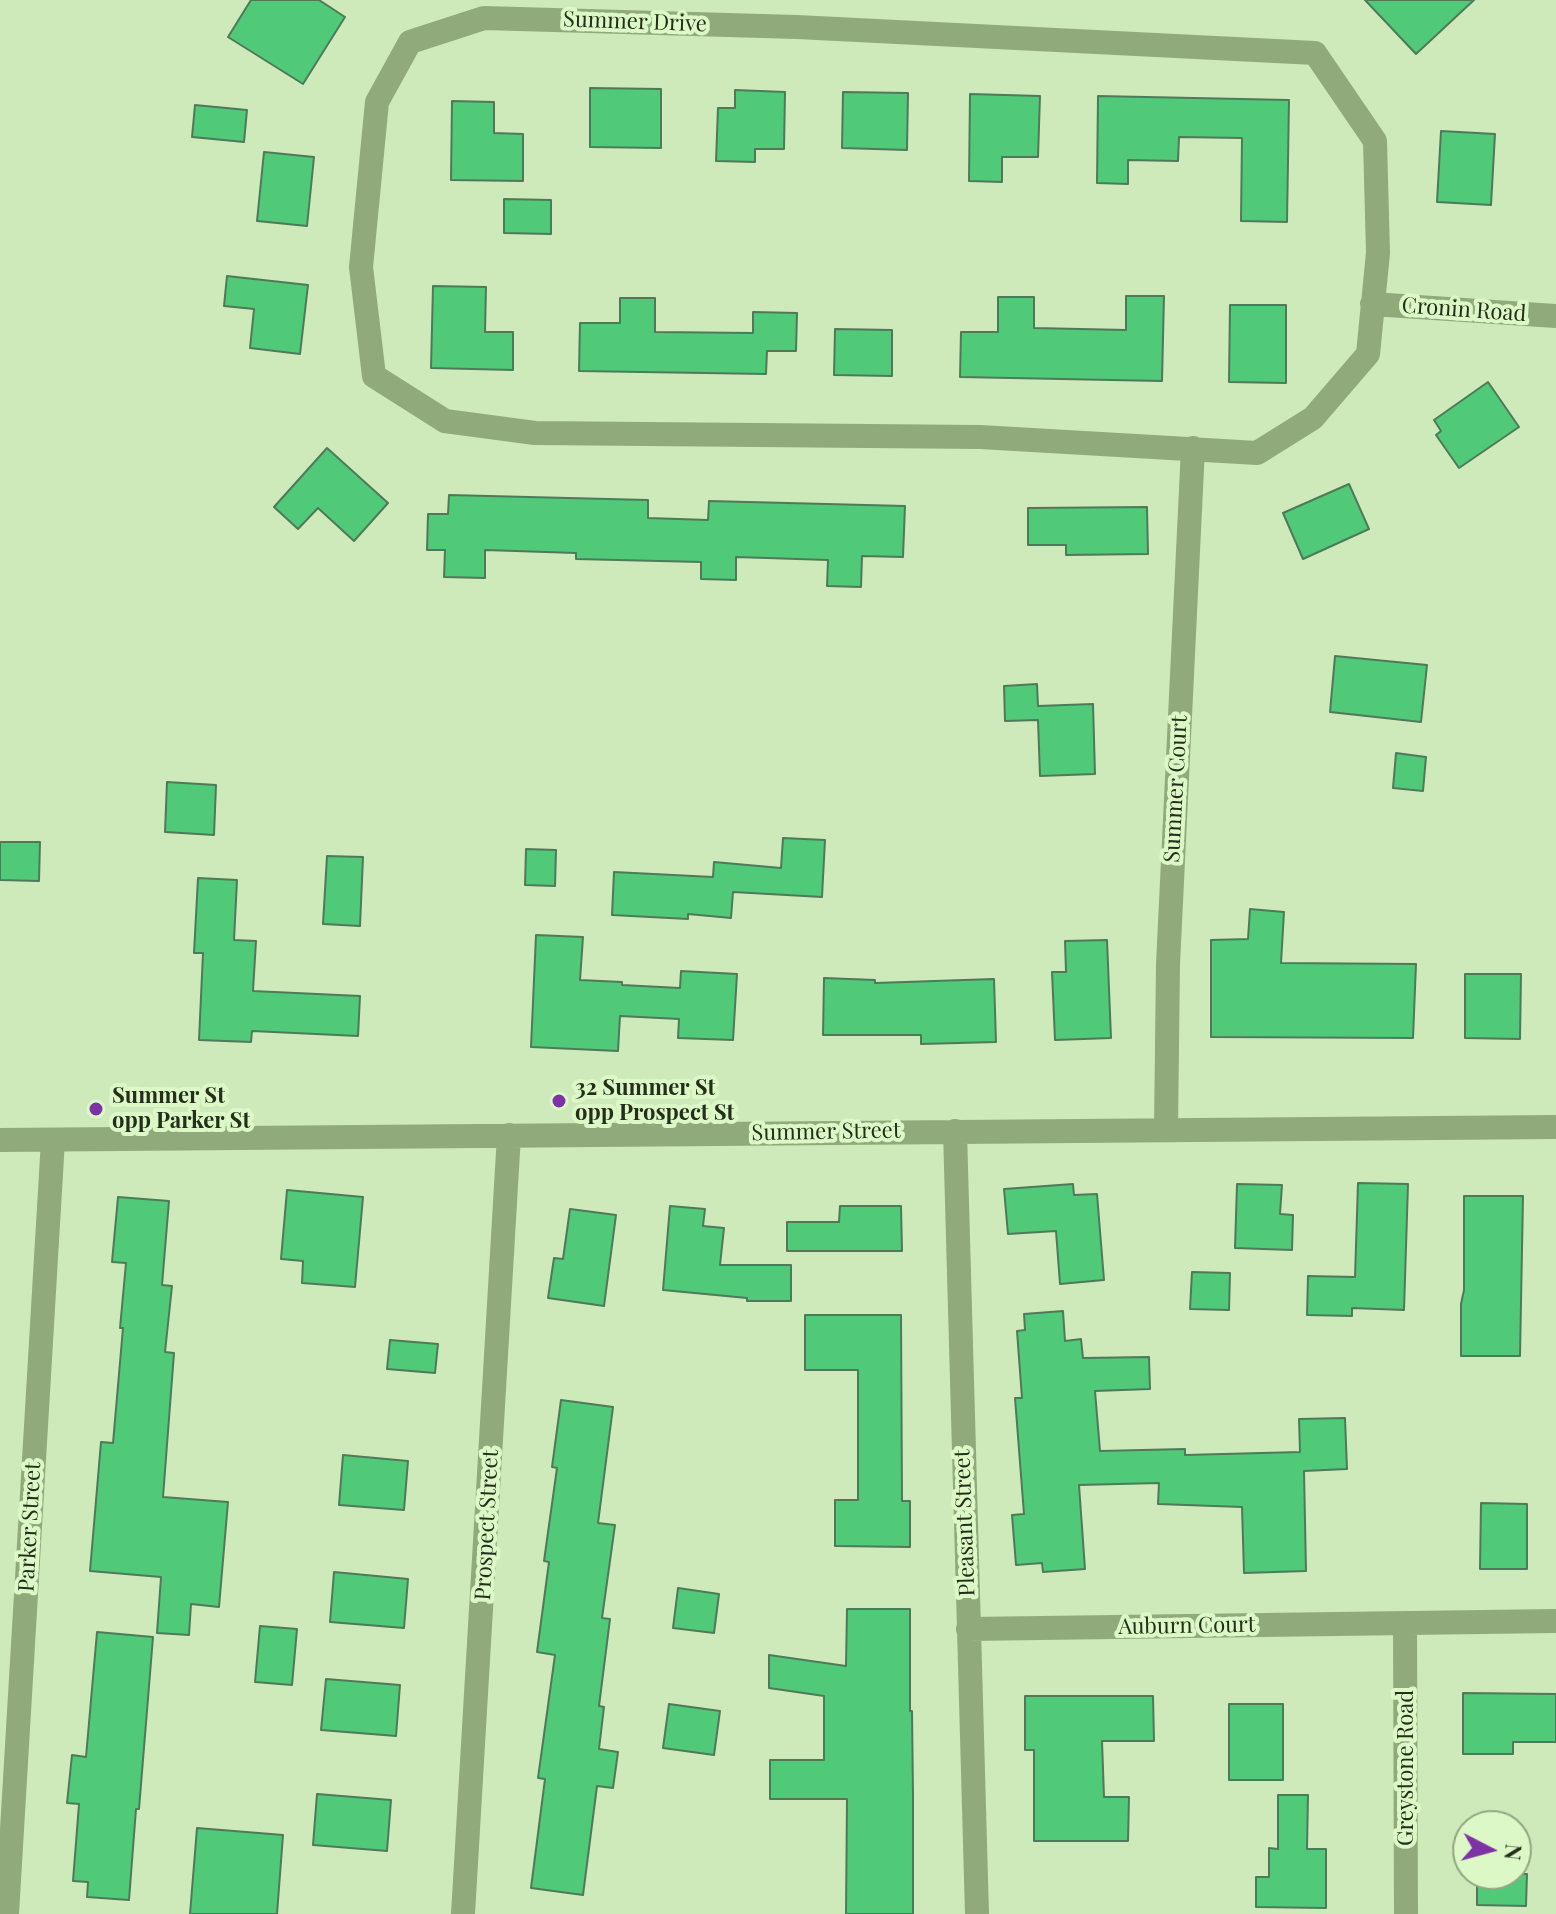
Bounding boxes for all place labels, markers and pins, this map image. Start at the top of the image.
place label: 32 Summer St opp Prospect St [575,1075,734,1126]
place label: Summer St opp Parker St [112,1083,250,1134]
marker: 32 Summer St opp Prospect St [550,1092,568,1110]
marker: Summer St opp Parker St [87,1100,105,1118]

